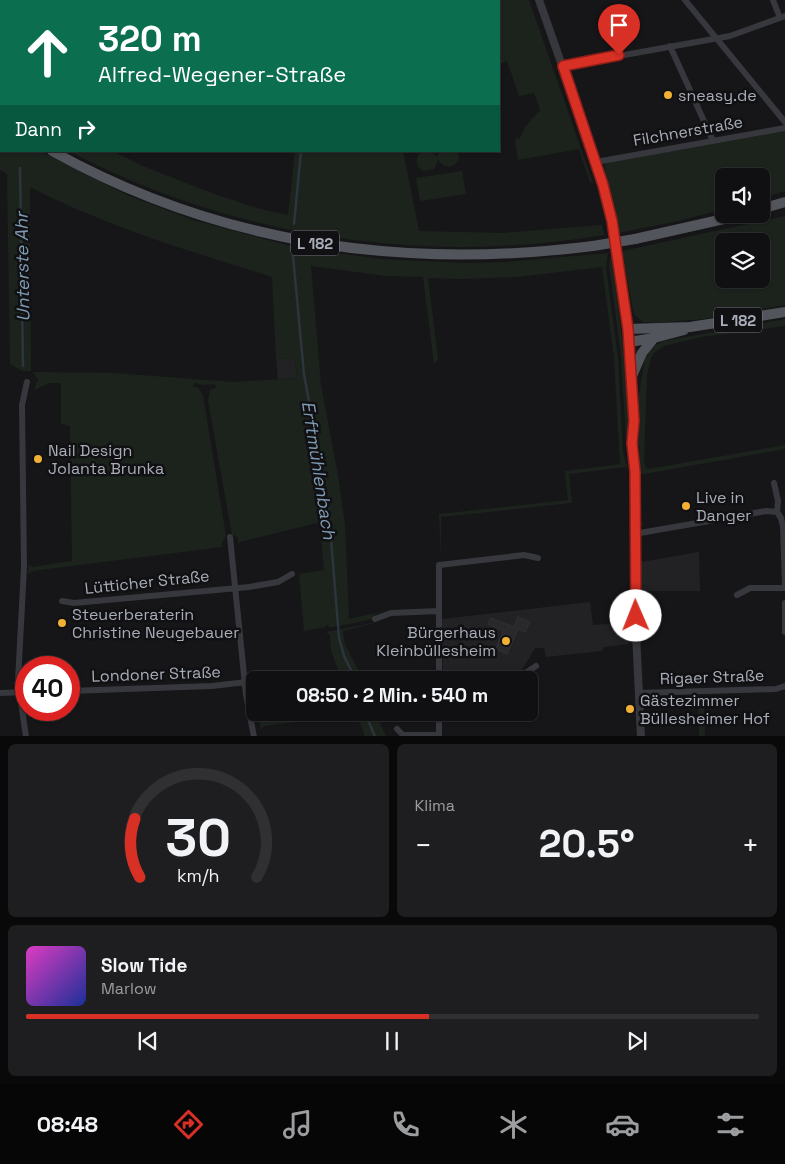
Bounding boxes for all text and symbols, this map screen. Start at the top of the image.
pin [598,4,640,55]
icon: arrive [605,11,633,39]
text: 320 m [98,17,202,61]
icon: ahead [15,20,80,85]
text: Alfred-Wegener-Straße [98,60,346,88]
place label: sneasy.de [678,85,757,106]
marker: sneasy.de [662,89,674,101]
street label: Filchnerstraße [631,111,745,151]
icon: right [72,115,100,143]
text: Dann [15,117,62,142]
map controls [715,168,770,288]
button: sound [715,168,770,223]
water label: Unterste Ahr [10,210,34,322]
road number: L 182 [291,230,339,256]
button: layers [715,233,770,288]
road number: L 182 [714,308,762,332]
water label: Erftmühlenbach [297,399,341,542]
place label: Nail Design Jolanta Brunka [48,440,164,479]
marker: Nail Design Jolanta Brunka [32,453,44,465]
place label: Live in Danger [696,487,751,526]
marker: Live in Danger [680,500,692,512]
street label: Lütticher Straße [83,565,211,599]
position arrow [609,589,661,641]
place label: Steuerberaterin Christine Neugebauer [72,604,239,643]
marker: Steuerberaterin Christine Neugebauer [56,617,68,629]
place label: Bürgerhaus Kleinbüllesheim [376,622,496,661]
marker: Bürgerhaus Kleinbüllesheim [500,635,512,647]
speed limit sign: 40 [15,656,80,721]
street label: Londoner Straße [91,661,221,687]
street label: Rigaer Straße [659,665,765,689]
text: 08:50 · 2 Min. · 540 m [296,683,488,708]
place label: Gästezimmer Büllesheimer Hof [640,690,770,729]
marker: Gästezimmer Büllesheimer Hof [624,703,636,715]
text: Klima [415,795,455,816]
text: 30 [166,805,231,871]
text: 20.5° [539,820,635,868]
text: − [415,827,432,863]
text: + [742,827,759,863]
text: km/h [177,864,220,887]
text: Slow Tide [101,953,187,978]
text: Marlow [101,978,157,999]
icon: previous [134,1027,162,1055]
icon: pause [378,1027,406,1055]
icon: next [623,1027,651,1055]
icon: directions [171,1107,206,1142]
icon: music [280,1107,315,1142]
icon: phone [388,1107,423,1142]
icon: climate [496,1107,531,1142]
icon: car [605,1107,640,1142]
icon: filters [713,1107,748,1142]
text: 08:48 [37,1110,98,1138]

